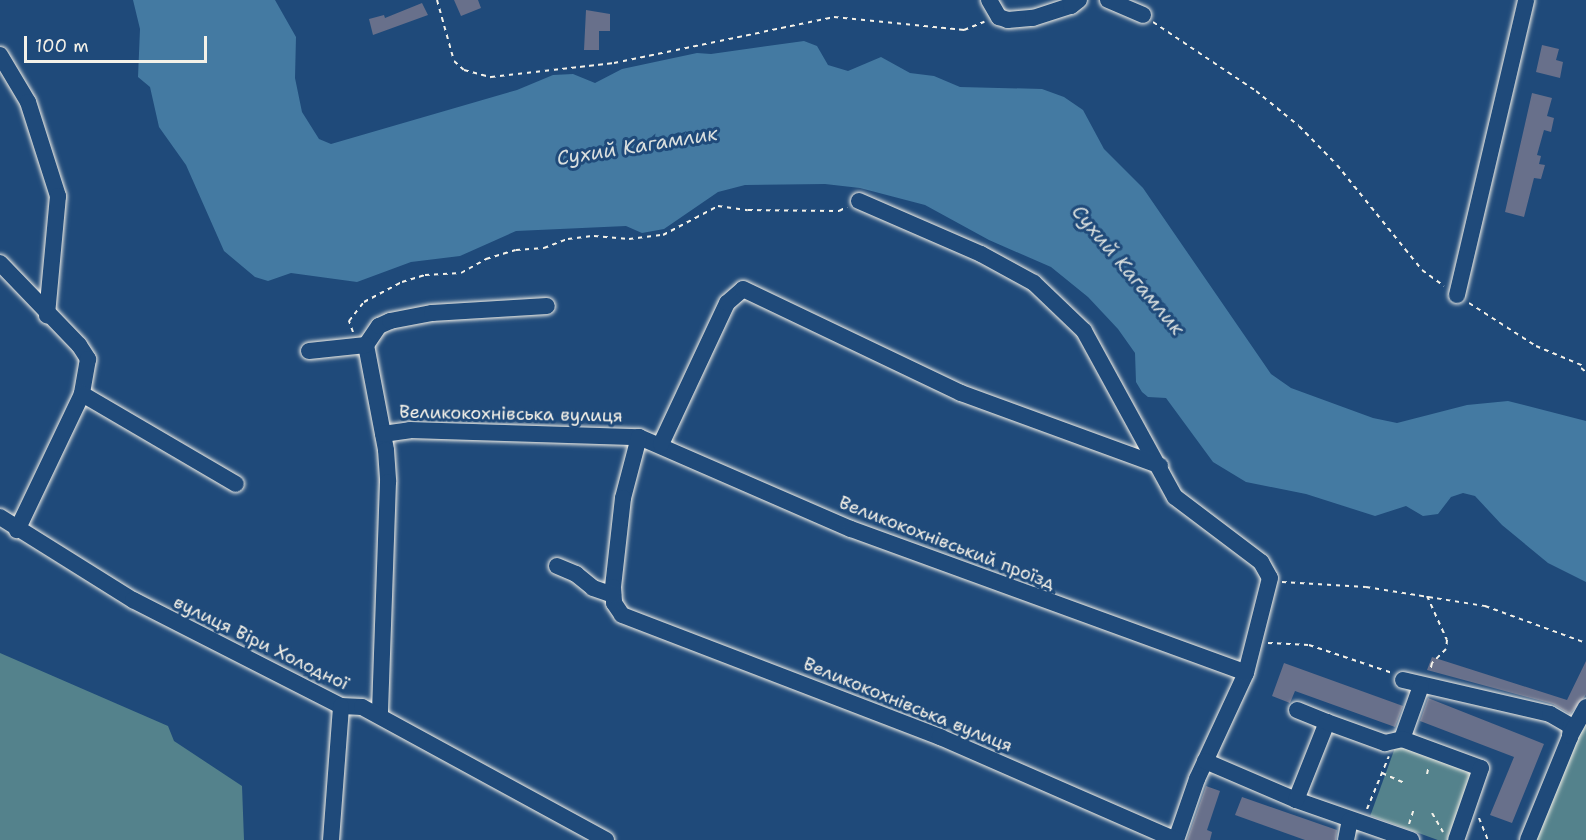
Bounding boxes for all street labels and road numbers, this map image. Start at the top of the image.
street label: Великокохнівська вулиця [399,401,623,427]
street label: Великокохнівський проїзд [836,492,1058,594]
street label: вулиця Віри Холодної [170,591,352,695]
street label: Великокохнівська вулиця [800,653,1016,757]

